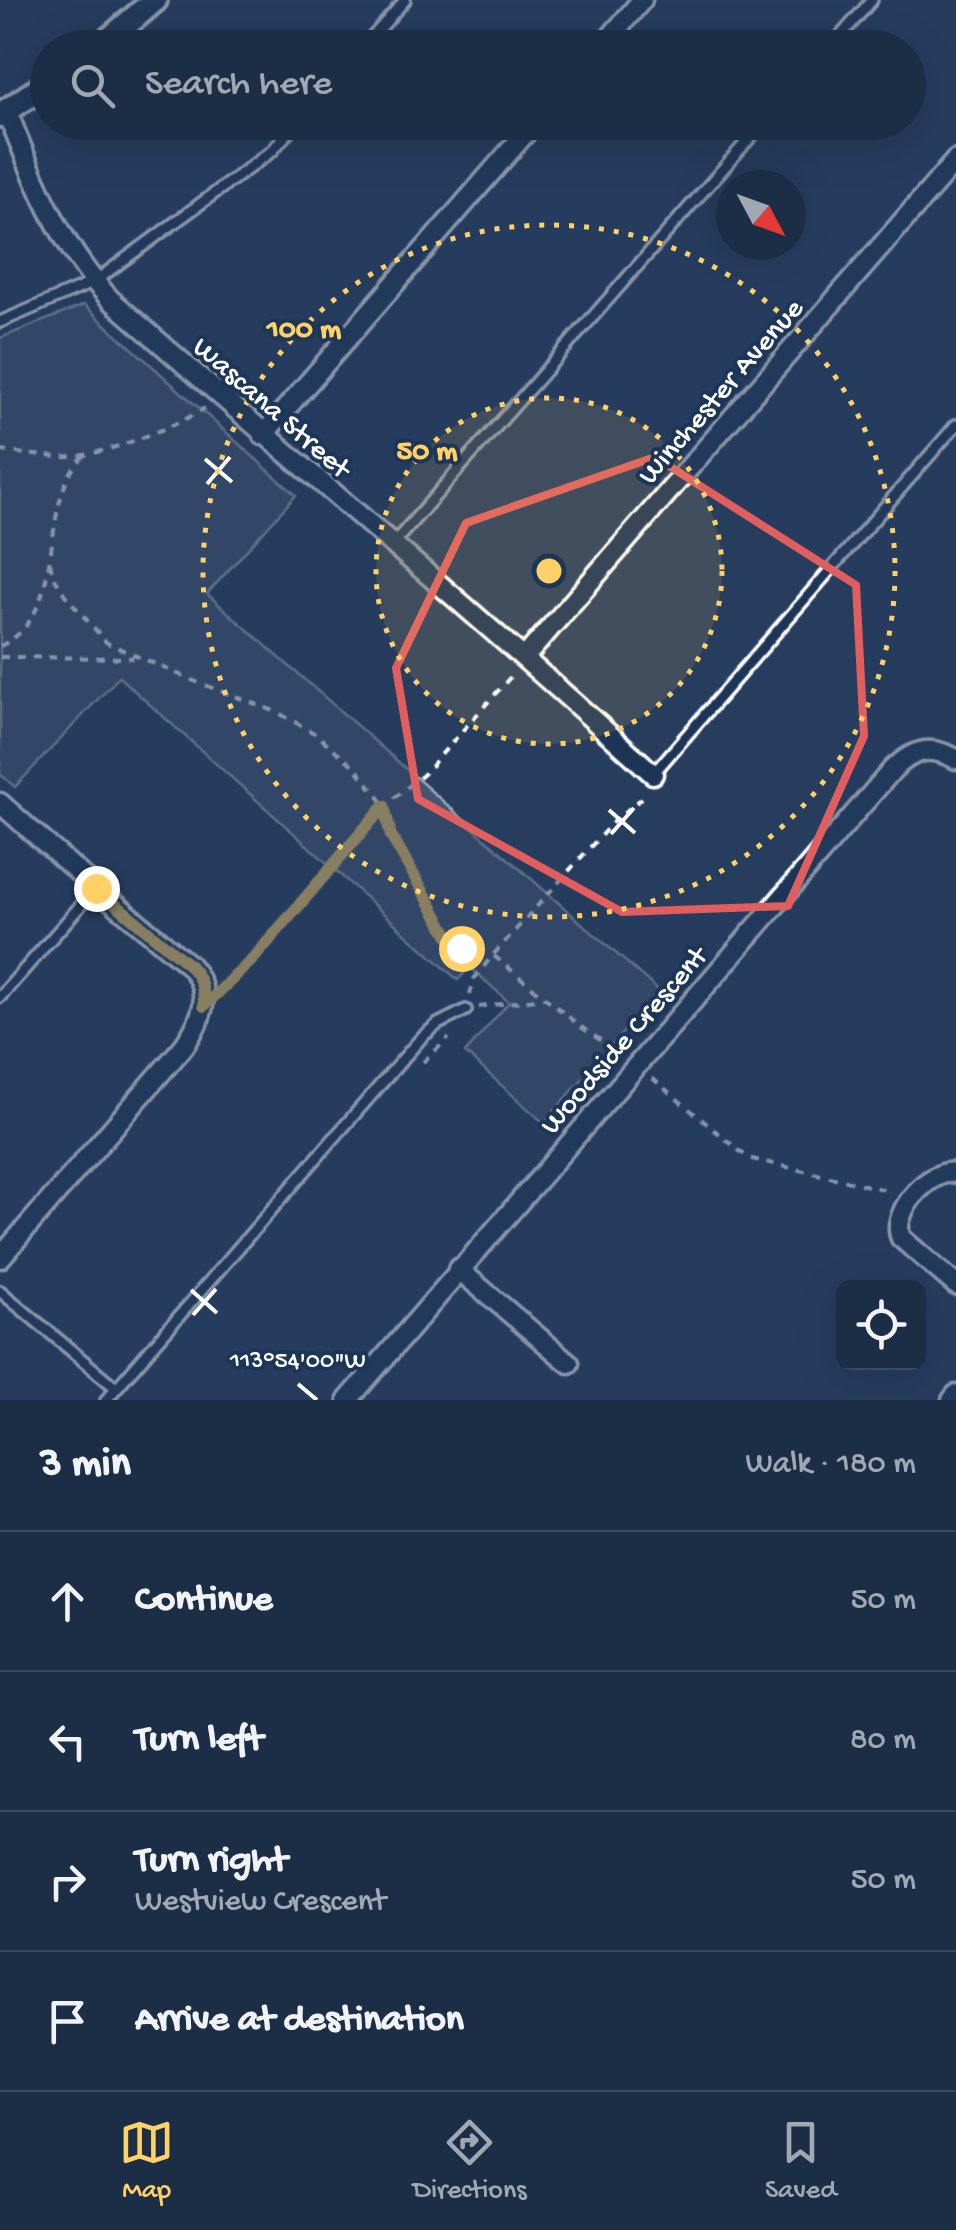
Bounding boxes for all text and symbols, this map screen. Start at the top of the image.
search box [30,30,926,140]
icon: search [65,58,120,113]
text: Search here [145,63,332,107]
north arrow [716,170,806,260]
street label: Winchester Avenue [632,292,813,493]
text: 100 m [266,314,342,349]
street label: Wascana Street [184,331,358,489]
text: 50 m [396,436,458,471]
centre of rings [531,553,567,589]
route end [74,866,120,912]
route start [439,926,485,972]
street label: Woodside Crescent [534,939,718,1143]
map controls [836,1280,926,1370]
button: locate [836,1280,926,1370]
text: 113°54'00"W [229,1348,366,1377]
text: 3 min [40,1441,131,1490]
text: Walk · 180 m [746,1446,916,1484]
icon: ahead [40,1574,95,1629]
text: Continue [135,1579,273,1623]
text: 50 m [851,1582,916,1620]
icon: left [40,1714,95,1769]
text: Turn left [135,1719,263,1763]
text: 80 m [850,1722,916,1760]
text: Turn right [135,1840,287,1884]
icon: right [40,1854,95,1909]
text: 50 m [851,1862,916,1900]
text: Westview Crescent [135,1884,386,1922]
icon: arrive [40,1994,95,2049]
text: Arrive at destination [135,1999,464,2043]
tab: Map [119,2115,174,2208]
tab: Directions [413,2115,527,2208]
tab: Saved [765,2115,837,2208]

